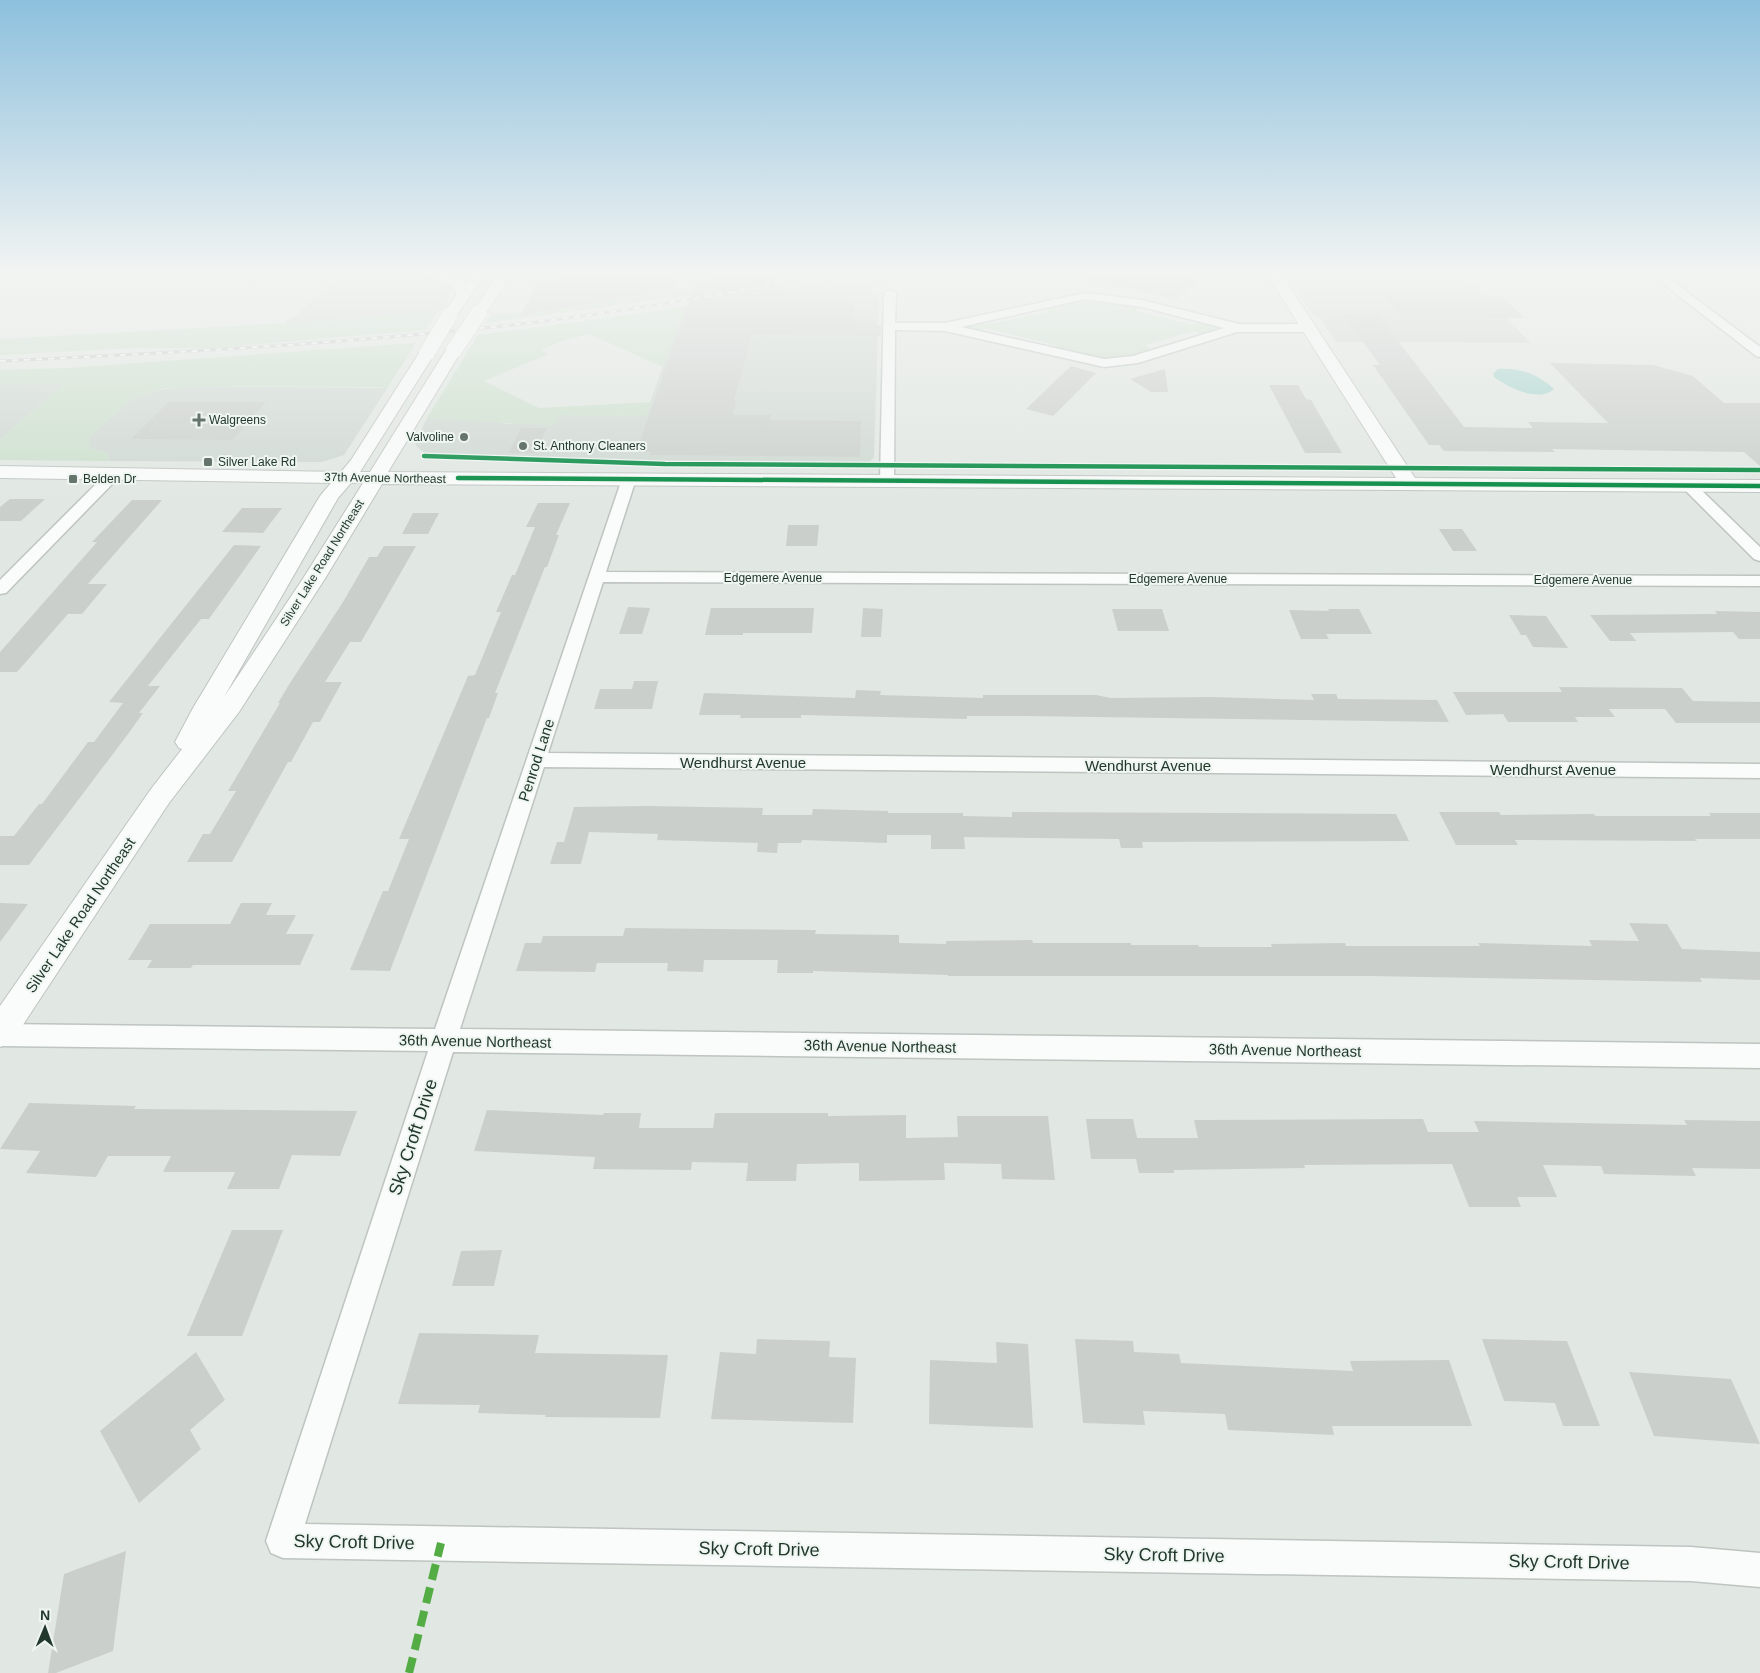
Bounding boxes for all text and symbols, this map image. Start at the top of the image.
place label: Walgreens [209,413,266,427]
marker: Walgreens [193,414,205,426]
place label: Valvoline [406,430,454,444]
marker: Valvoline [458,431,470,443]
place label: St. Anthony Cleaners [533,439,646,453]
marker: St. Anthony Cleaners [517,440,529,452]
place label: Silver Lake Rd [218,455,296,469]
marker: Silver Lake Rd [202,456,214,468]
street label: 37th Avenue Northeast [324,470,447,486]
place label: Belden Dr [83,472,136,486]
marker: Belden Dr [67,473,79,485]
street label: Silver Lake Road Northeast [277,497,367,629]
street label: Edgemere Avenue [724,571,823,585]
street label: Edgemere Avenue [1129,572,1228,586]
street label: Edgemere Avenue [1534,573,1633,587]
street label: Penrod Lane [515,717,557,803]
street label: Wendhurst Avenue [680,754,806,771]
street label: Wendhurst Avenue [1085,757,1211,774]
street label: Wendhurst Avenue [1490,761,1616,778]
street label: Silver Lake Road Northeast [22,834,139,996]
street label: 36th Avenue Northeast [399,1031,552,1051]
street label: 36th Avenue Northeast [804,1036,957,1056]
street label: 36th Avenue Northeast [1209,1040,1362,1060]
street label: Sky Croft Drive [385,1076,441,1198]
street label: Sky Croft Drive [293,1531,415,1553]
street label: Sky Croft Drive [698,1538,820,1560]
street label: Sky Croft Drive [1103,1544,1225,1566]
street label: Sky Croft Drive [1508,1551,1630,1573]
north arrow [20,1603,70,1653]
text: N [40,1607,50,1623]

